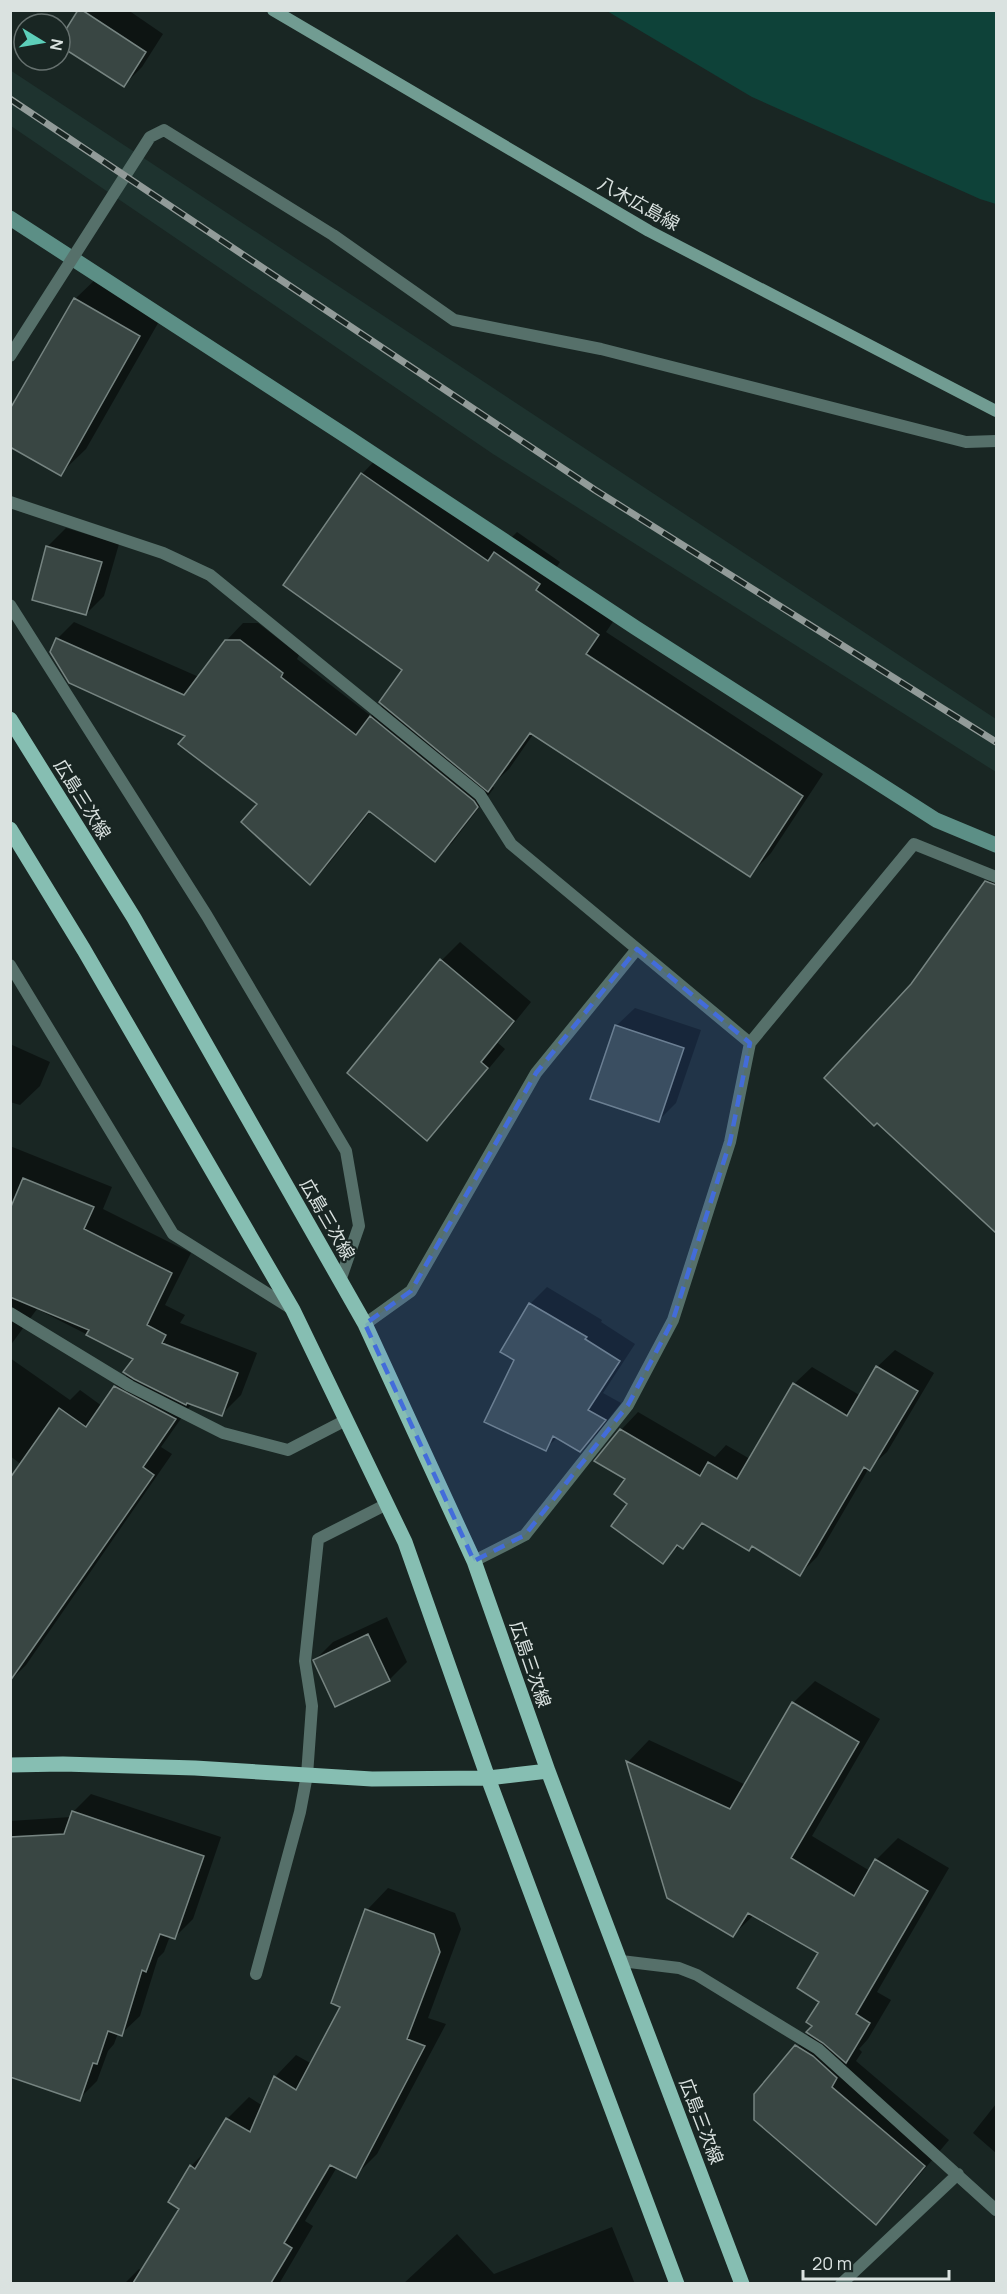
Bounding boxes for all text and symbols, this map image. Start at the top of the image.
north arrow [12,12,72,72]
text: N [45,37,69,53]
street label: 八木広島線 [594,171,684,235]
street label: 広島三次線 [49,754,117,844]
street label: 広島三次線 [295,1174,361,1264]
street label: 広島三次線 [505,1618,557,1710]
street label: 広島三次線 [675,2075,729,2167]
scale bar [803,2243,948,2281]
text: 20 m [812,2251,852,2275]

